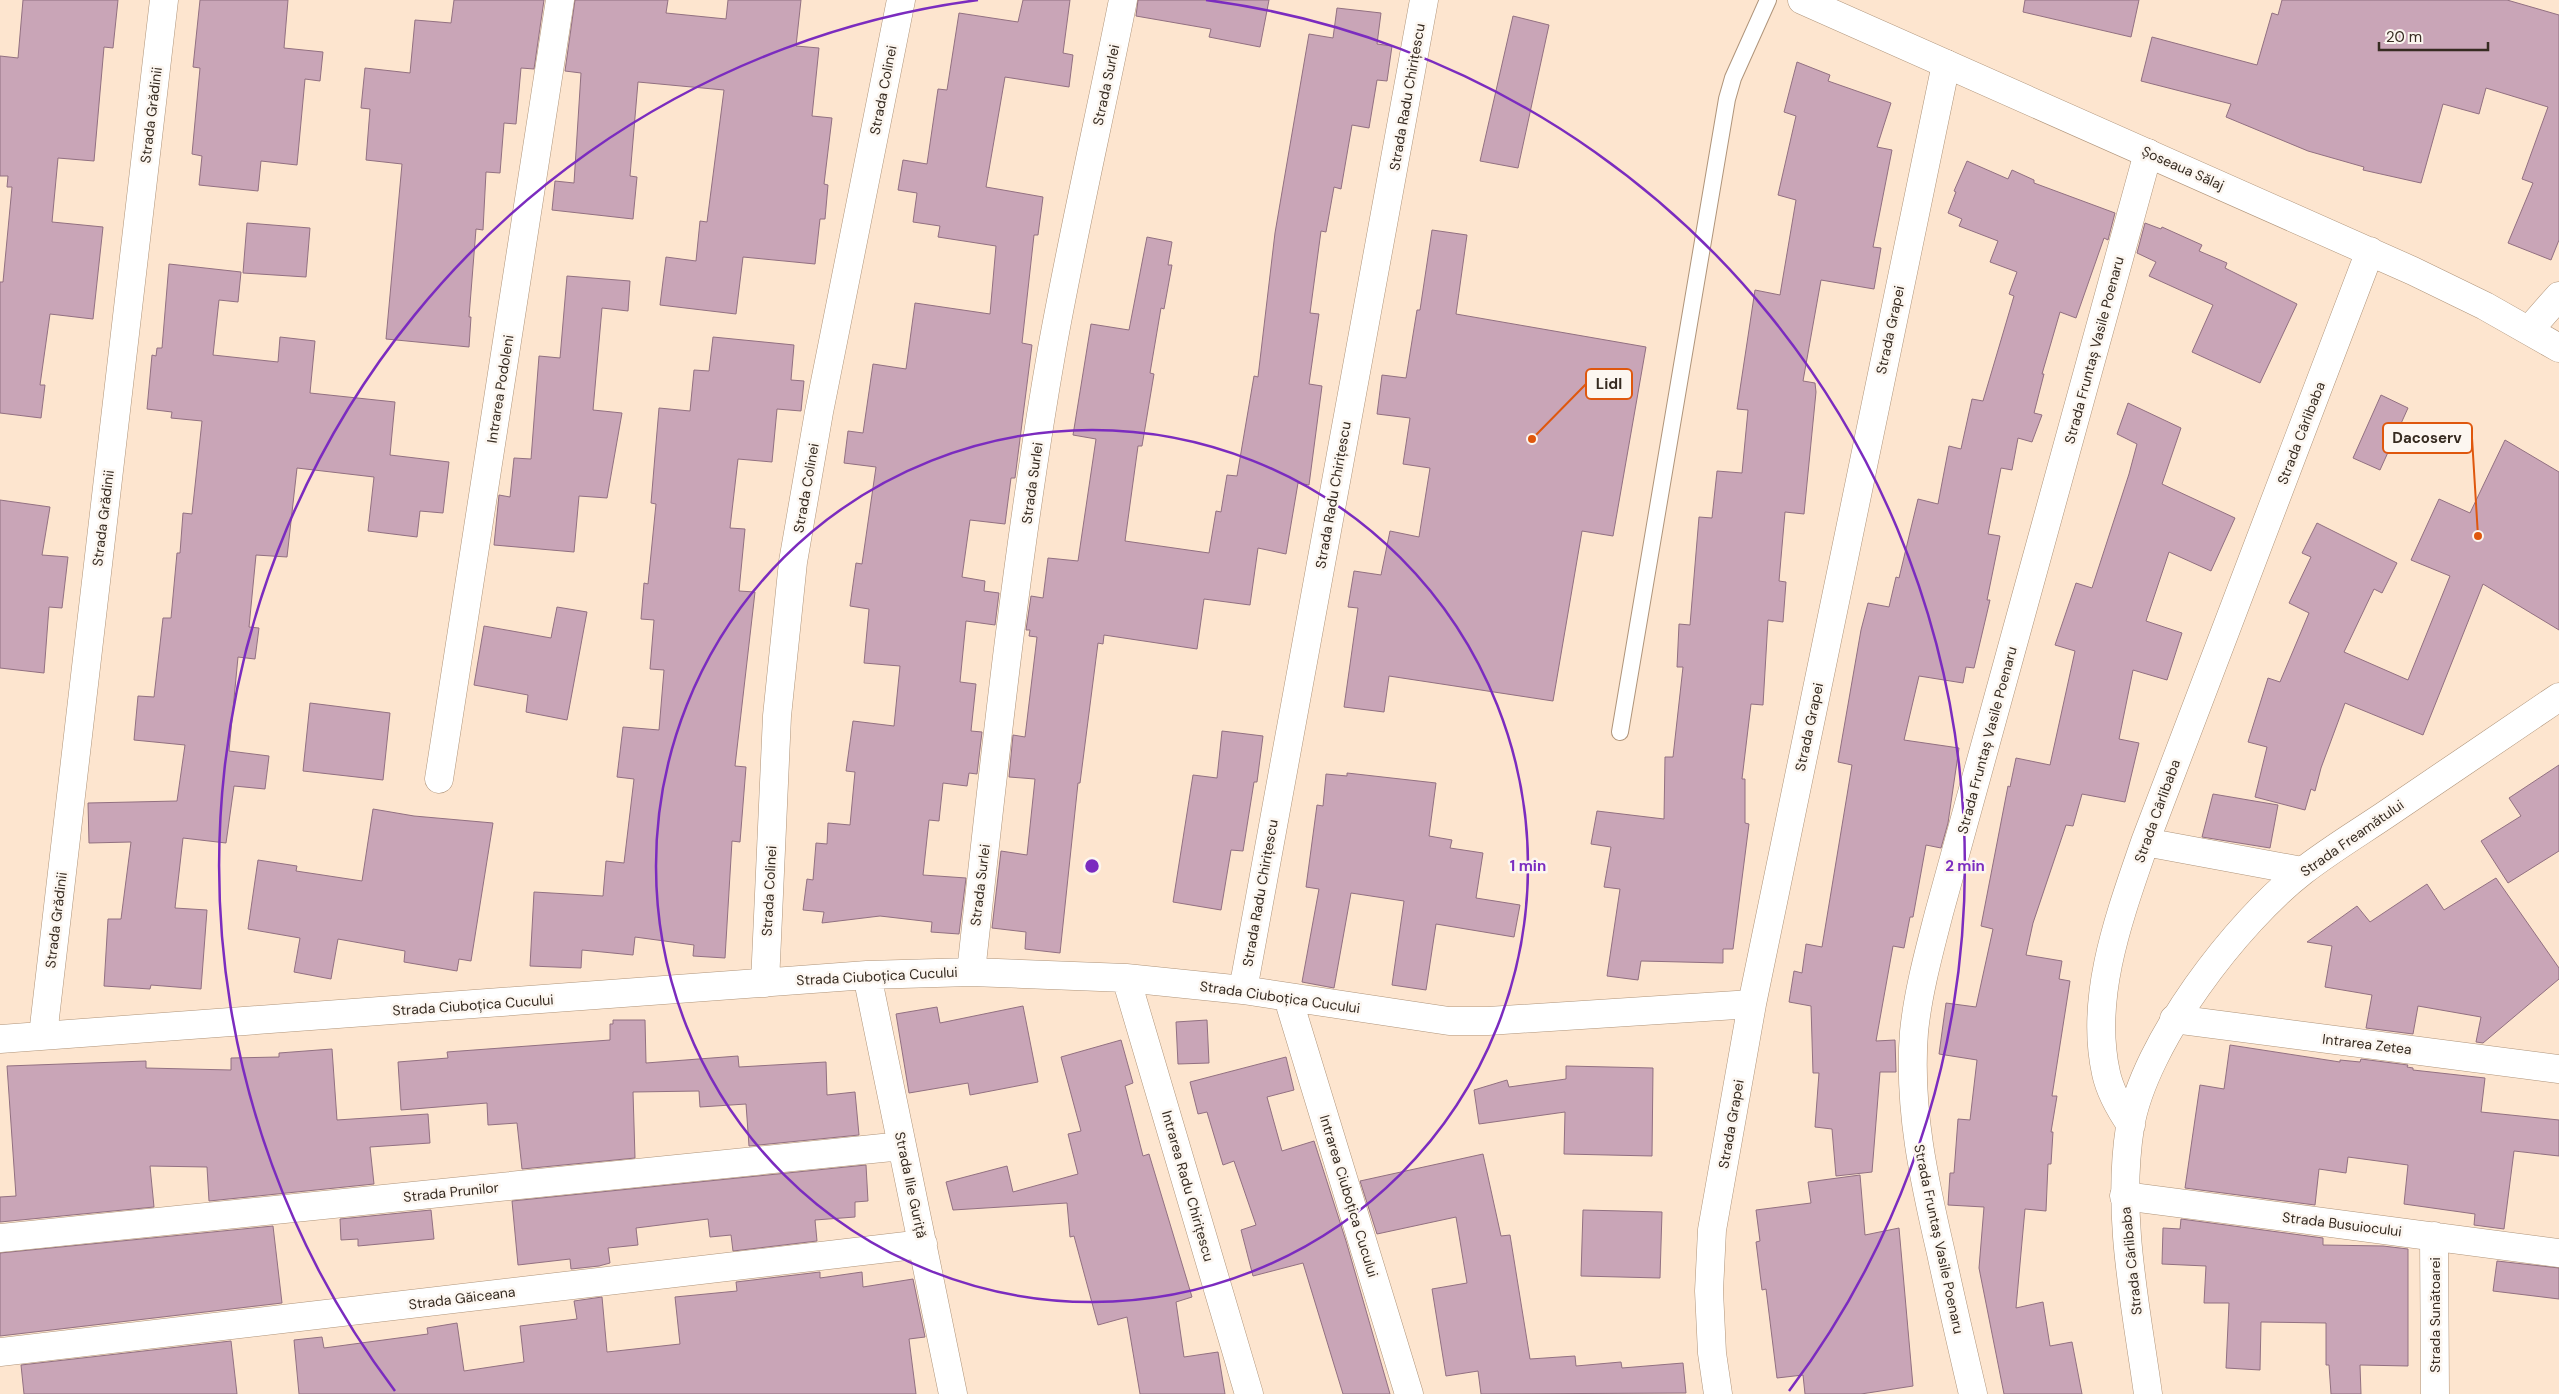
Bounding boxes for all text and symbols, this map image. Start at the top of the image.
scale bar [2379,20,2488,52]
street label: Strada Radu Chirițescu [1385,22,1429,172]
text: 20 m [2386,27,2422,47]
street label: Strada Surlei [1089,43,1123,127]
street label: Strada Colinei [866,44,900,136]
street label: Strada Grădinii [136,66,166,164]
street label: Șoseaua Sălaj [2139,142,2227,194]
street label: Strada Fruntaș Vasile Poenaru [2060,254,2128,446]
street label: Strada Grapei [1872,284,1908,376]
street label: Intrarea Podoleni [483,334,517,444]
callout: Lidl [1586,369,1632,399]
text: Lidl [1596,374,1622,394]
street label: Strada Cârlibaba [2273,379,2329,487]
street label: Strada Radu Chirițescu [1311,420,1355,570]
callout: Dacoserv [2383,423,2472,453]
text: Dacoserv [2392,428,2462,448]
street label: Strada Surlei [1017,441,1047,525]
street label: Strada Colinei [789,442,823,534]
street label: Strada Grădinii [88,469,118,567]
street label: Strada Fruntaș Vasile Poenaru [1953,644,2021,836]
street label: Strada Grapei [1791,681,1827,773]
street label: Strada Cârlibaba [2130,757,2184,865]
street label: Strada Freamătului [2297,796,2407,880]
street label: Strada Radu Chirițescu [1238,818,1282,968]
street label: Strada Surlei [966,843,994,927]
street label: Strada Colinei [758,845,780,937]
text: 1 min [1510,856,1546,876]
text: 2 min [1945,856,1985,876]
centre of rings [1083,857,1101,875]
street label: Strada Grădinii [41,871,71,969]
street label: Strada Ciuboțica Cucului [796,963,958,989]
street label: Strada Ciuboțica Cucului [1199,977,1361,1017]
street label: Strada Ciuboțica Cucului [392,990,554,1020]
street label: Intrarea Zetea [2321,1030,2413,1058]
street label: Strada Grapei [1714,1078,1748,1170]
street label: Intrarea Radu Chirițescu [1158,1108,1218,1264]
street label: Intrarea Ciuboțica Cucului [1316,1113,1382,1279]
street label: Strada Ilie Guriță [891,1130,931,1240]
street label: Strada Fruntaș Vasile Poenaru [1910,1143,1968,1335]
street label: Strada Prunilor [402,1178,500,1206]
street label: Strada Cârlibaba [2116,1206,2146,1316]
street label: Strada Busuiocului [2281,1208,2403,1240]
street label: Strada Sunătoarei [2426,1257,2444,1373]
street label: Strada Găiceana [408,1283,516,1313]

